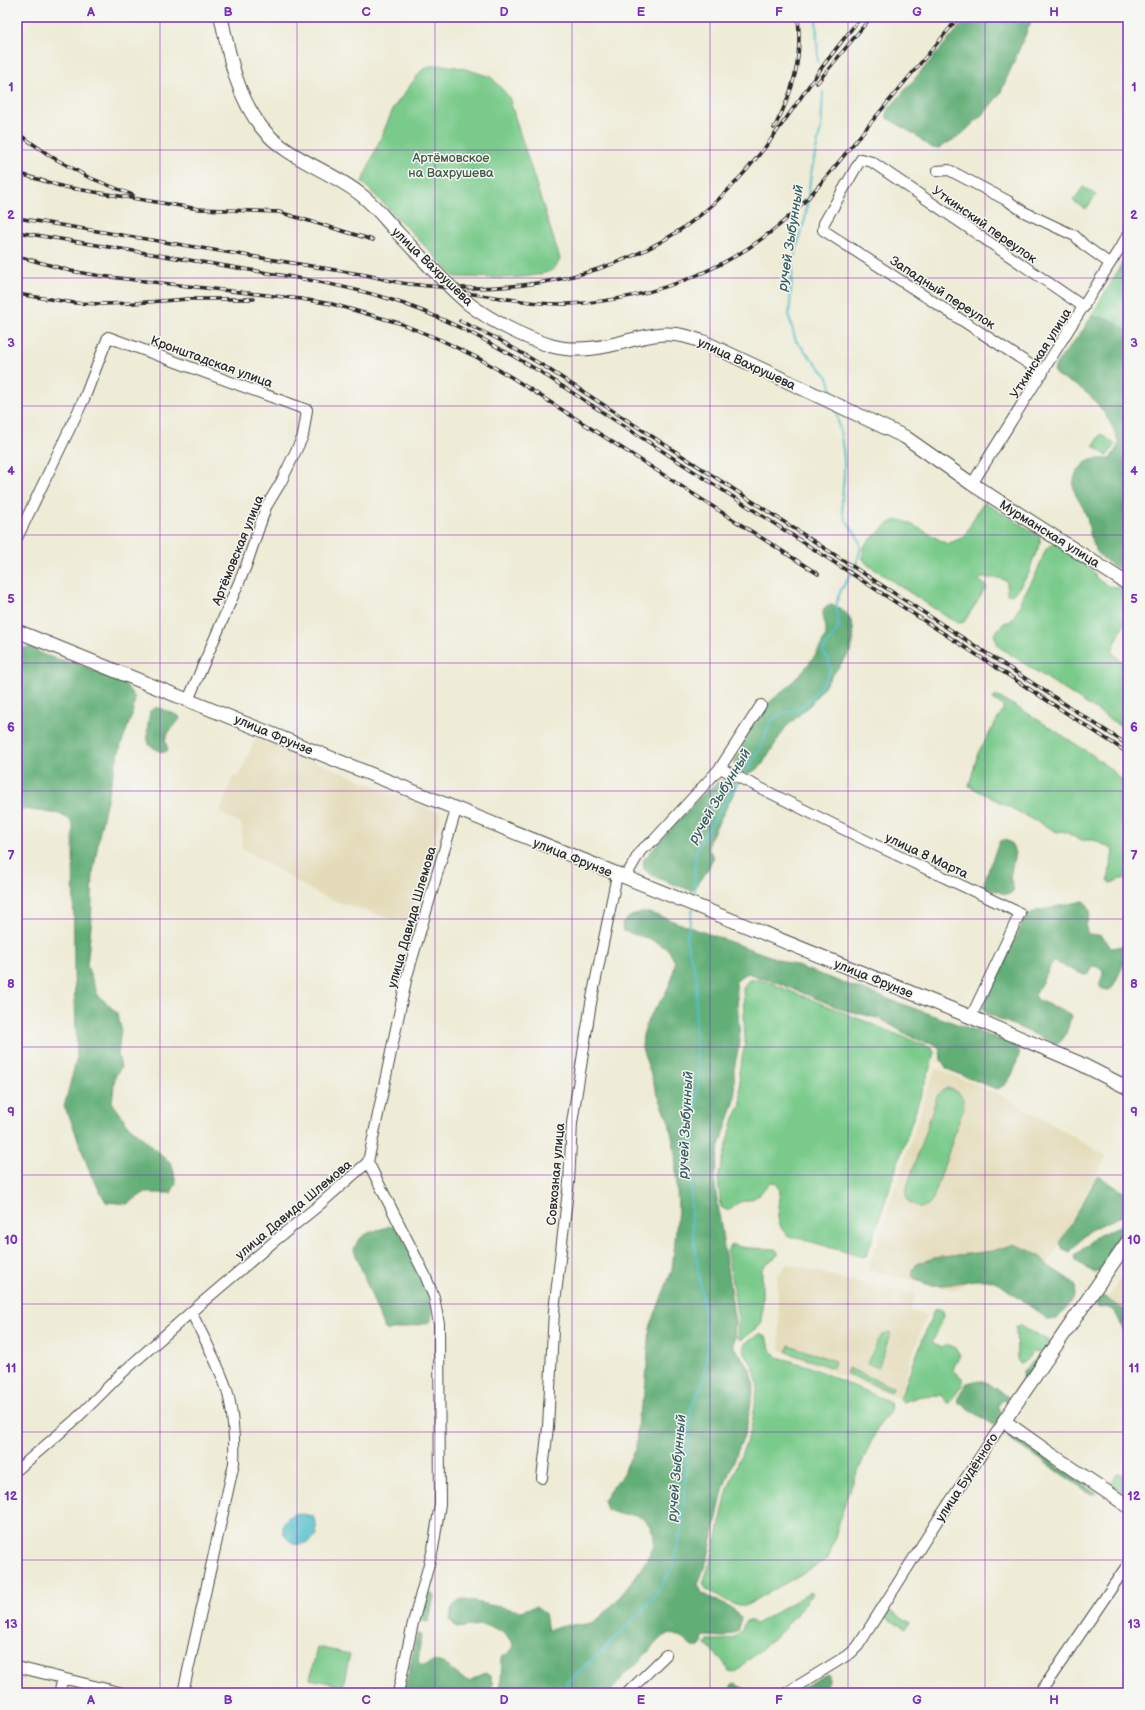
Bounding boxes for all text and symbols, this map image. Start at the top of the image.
text: A [86,4,95,20]
text: B [223,4,233,20]
text: C [361,4,371,20]
text: D [499,4,509,20]
text: E [637,4,646,20]
text: F [775,4,783,20]
text: G [912,4,922,20]
text: H [1049,4,1059,20]
text: 1 [8,79,14,95]
text: 1 [1131,79,1137,95]
park label: Артёмовское на Вахрушева [408,150,494,181]
street label: Уткинский переулок [929,183,1040,267]
water label: ручей Зыбунный [774,184,807,293]
text: 2 [7,207,15,223]
text: 2 [1130,207,1138,223]
street label: улица Вахрушева [388,224,476,310]
street label: Западный переулок [887,253,998,333]
street label: Уткинская улица [1007,305,1075,402]
street label: Кронштадская улица [148,332,275,392]
street label: улица Вахрушева [695,334,798,394]
text: 3 [7,335,15,351]
text: 3 [1130,335,1138,351]
text: 4 [7,463,15,479]
text: 4 [1130,463,1138,479]
street label: Артёмовская улица [208,493,267,609]
street label: Мурманская улица [996,497,1103,571]
text: 5 [7,591,15,607]
text: 5 [1130,591,1138,607]
street label: улица Фрунзе [232,711,315,759]
text: 6 [7,719,15,735]
text: 6 [1130,719,1138,735]
water label: ручей Зыбунный [684,746,754,848]
street label: улица 8 Марта [883,830,971,882]
street label: улица Фрунзе [531,835,614,881]
street label: улица Давида Шлемова [384,844,440,990]
text: 7 [7,848,15,864]
text: 7 [1130,848,1138,864]
street label: улица Фрунзе [832,956,915,1002]
text: 8 [7,976,15,992]
text: 8 [1130,976,1138,992]
water label: ручей Зыбунный [674,1071,697,1180]
text: 9 [7,1104,15,1120]
text: 9 [1130,1104,1138,1120]
street label: Совхозная улица [544,1122,568,1226]
street label: улица Давида Шлемова [232,1156,355,1263]
text: 10 [4,1232,18,1248]
text: 10 [1127,1232,1141,1248]
text: 11 [6,1360,16,1376]
text: 11 [1129,1360,1139,1376]
water label: ручей Зыбунный [663,1414,690,1523]
street label: улица Будённого [932,1430,1002,1525]
text: 12 [4,1488,18,1504]
text: 12 [1127,1488,1141,1504]
text: 13 [4,1616,18,1632]
text: 13 [1127,1616,1141,1632]
text: A [86,1692,95,1708]
text: B [223,1692,233,1708]
text: C [361,1692,371,1708]
text: D [499,1692,509,1708]
text: E [637,1692,646,1708]
text: F [775,1692,783,1708]
text: G [912,1692,922,1708]
text: H [1049,1692,1059,1708]

